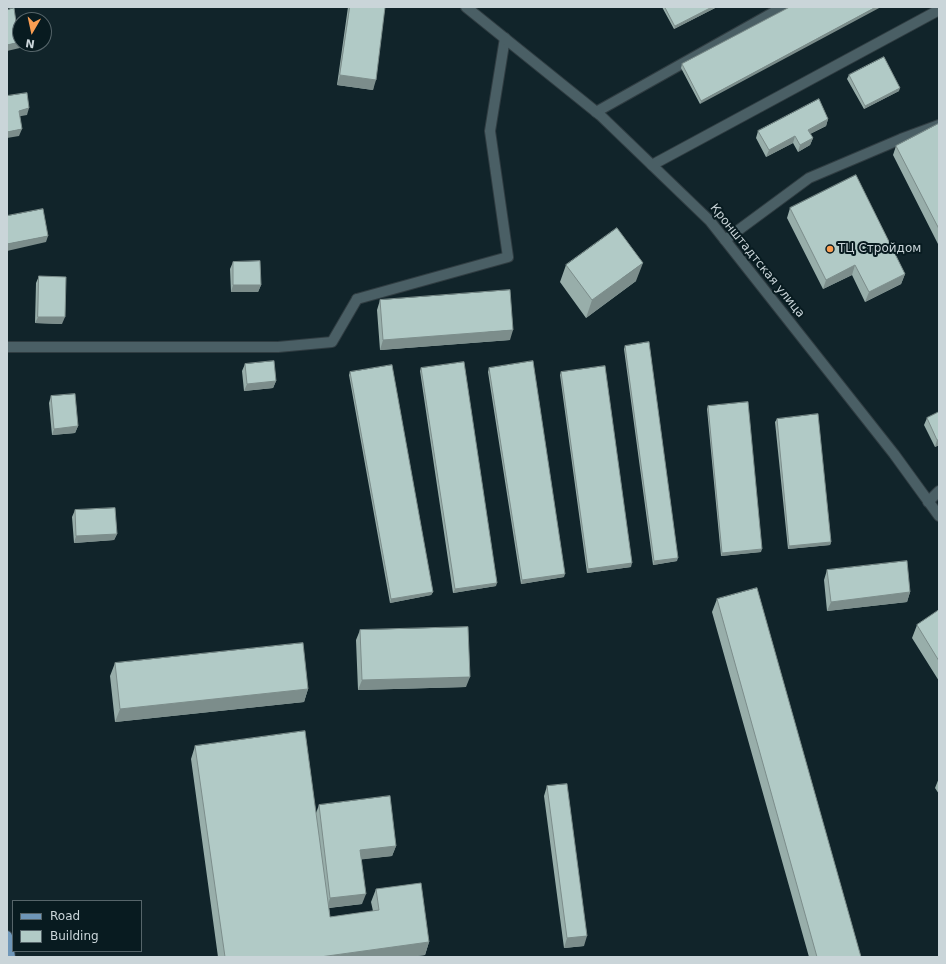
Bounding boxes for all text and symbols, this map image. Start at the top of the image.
north arrow [12,12,52,52]
text: N [25,36,36,50]
street label: Кронштадтская улица [707,201,807,321]
place label: ТЦ Стройдом [838,242,921,256]
marker: ТЦ Стройдом [825,244,835,254]
legend [12,900,142,952]
text: Road [50,909,80,923]
text: Building [50,929,99,943]

